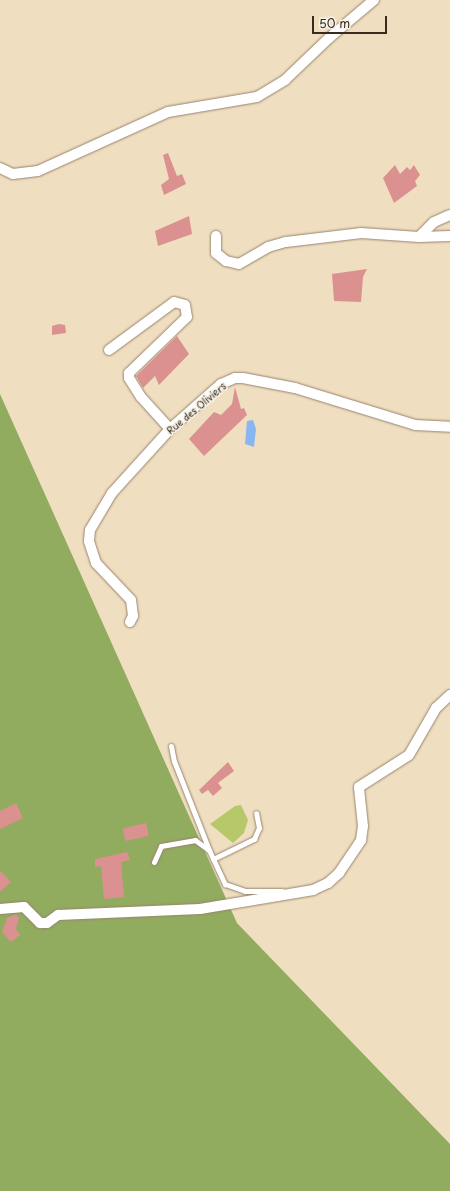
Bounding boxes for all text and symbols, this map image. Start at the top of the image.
scale bar [314,8,389,34]
text: 50 m [319,14,350,32]
street label: Rue des Oliviers [163,379,229,437]

